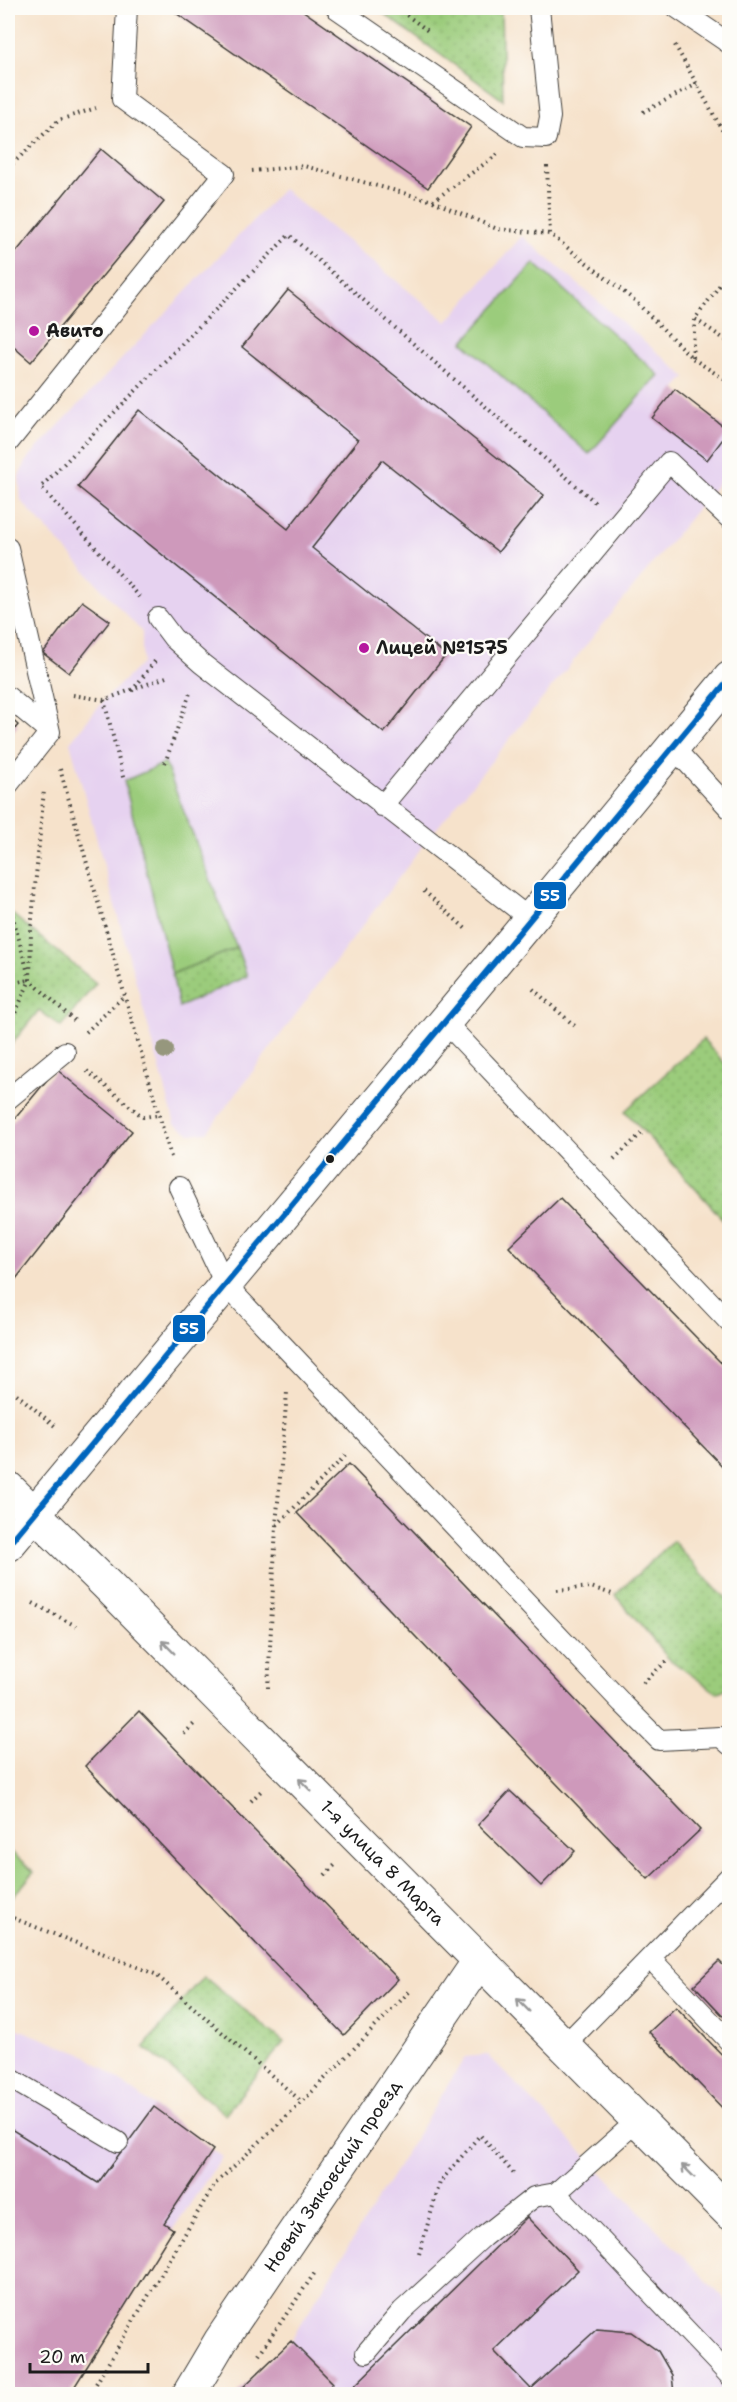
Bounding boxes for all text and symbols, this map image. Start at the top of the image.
place label: Авито [46,319,104,343]
marker: Авито [27,324,41,338]
place label: Лицей №1575 [376,636,508,660]
marker: Лицей №1575 [357,641,371,655]
line badge: 55 [533,881,567,910]
text: 55 [540,885,560,906]
unlabelled marker [324,1153,336,1165]
line badge: 55 [172,1314,206,1343]
text: 55 [179,1318,199,1339]
one-way arrow [160,1639,175,1654]
one-way arrow [298,1778,313,1792]
street label: 1-я улица 8 Марта [315,1795,450,1931]
one-way arrow [516,1997,530,2012]
street label: Новый Зыковский проезд [259,2075,407,2277]
one-way arrow [681,2164,696,2179]
scale bar [30,2336,148,2374]
text: 20 m [39,2345,85,2369]

